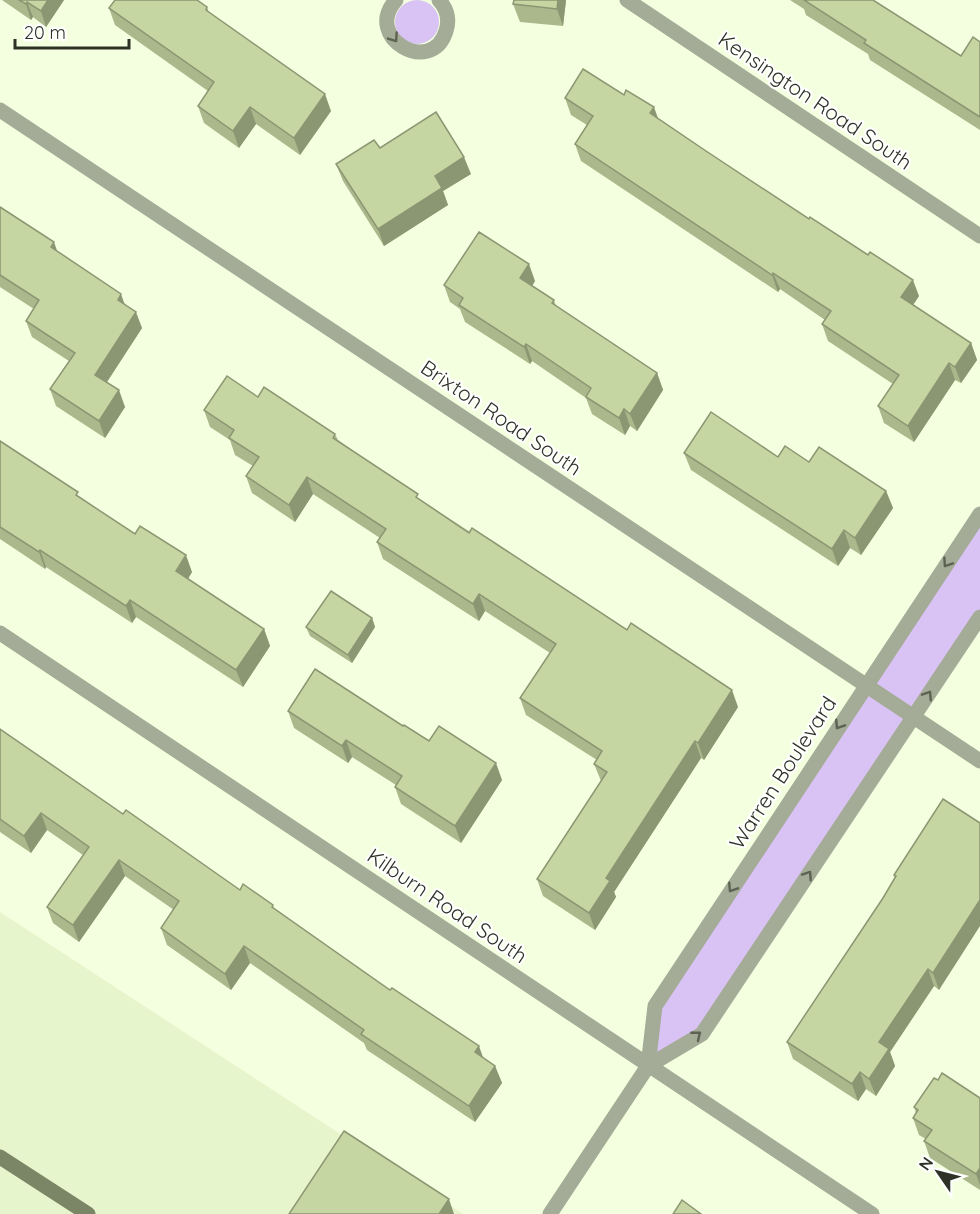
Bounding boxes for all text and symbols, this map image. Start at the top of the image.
scale bar [15,12,129,50]
text: 20 m [24,21,66,44]
street label: Kensington Road South [714,26,917,175]
one-way arrow [387,31,398,42]
street label: Brixton Road South [416,354,587,481]
one-way arrow [943,557,955,567]
street label: Warren Boulevard [723,691,841,854]
one-way arrow [921,691,932,702]
one-way arrow [835,719,847,729]
street label: Kilburn Road South [363,842,533,968]
one-way arrow [801,871,812,882]
one-way arrow [728,882,740,892]
one-way arrow [690,1031,701,1042]
north arrow [908,1142,968,1202]
text: N [914,1153,937,1174]

